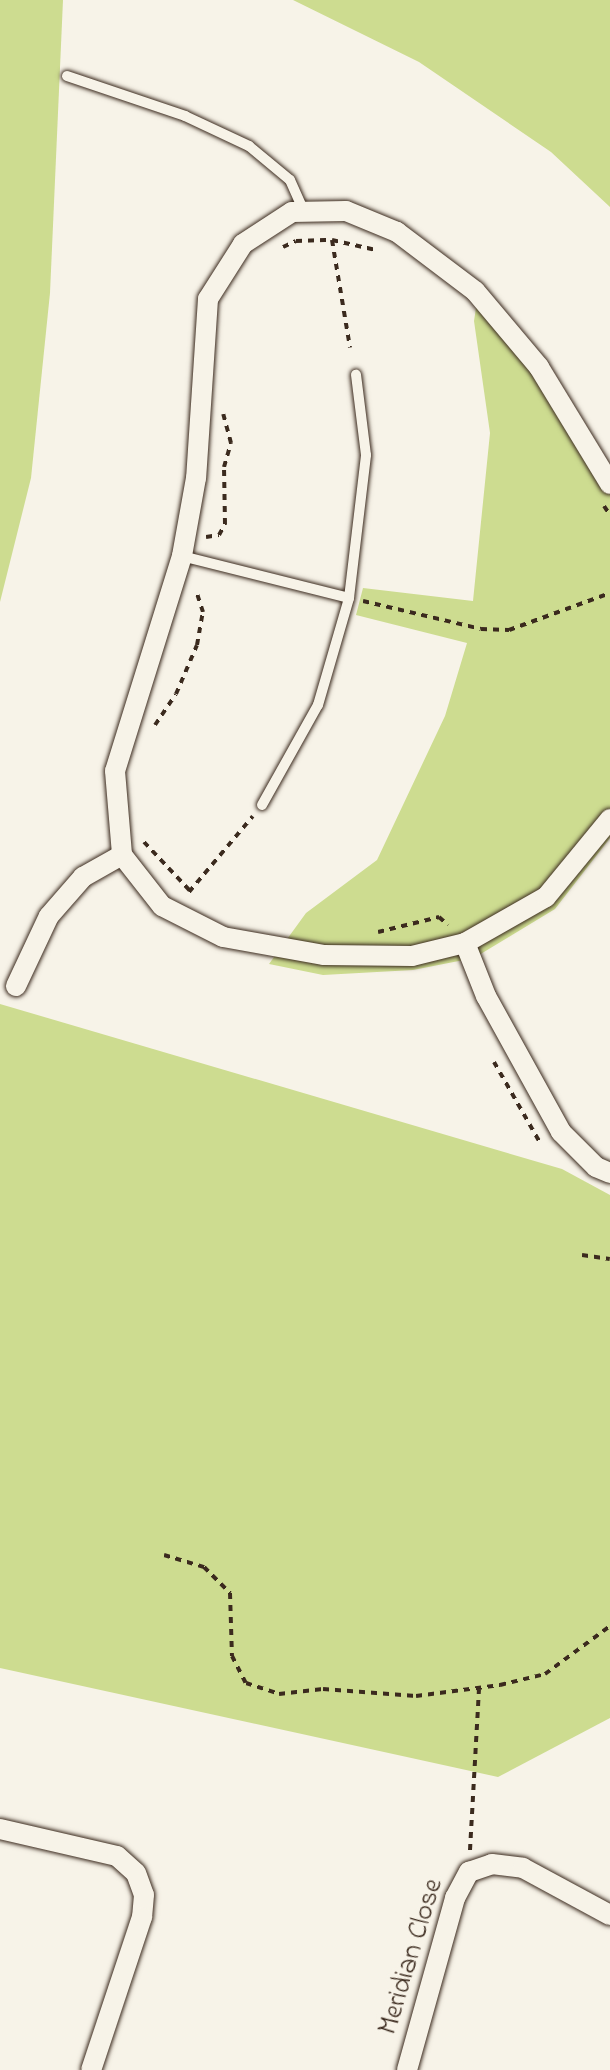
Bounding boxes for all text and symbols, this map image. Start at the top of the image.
street label: Meridian Close [372,1875,452,2039]

